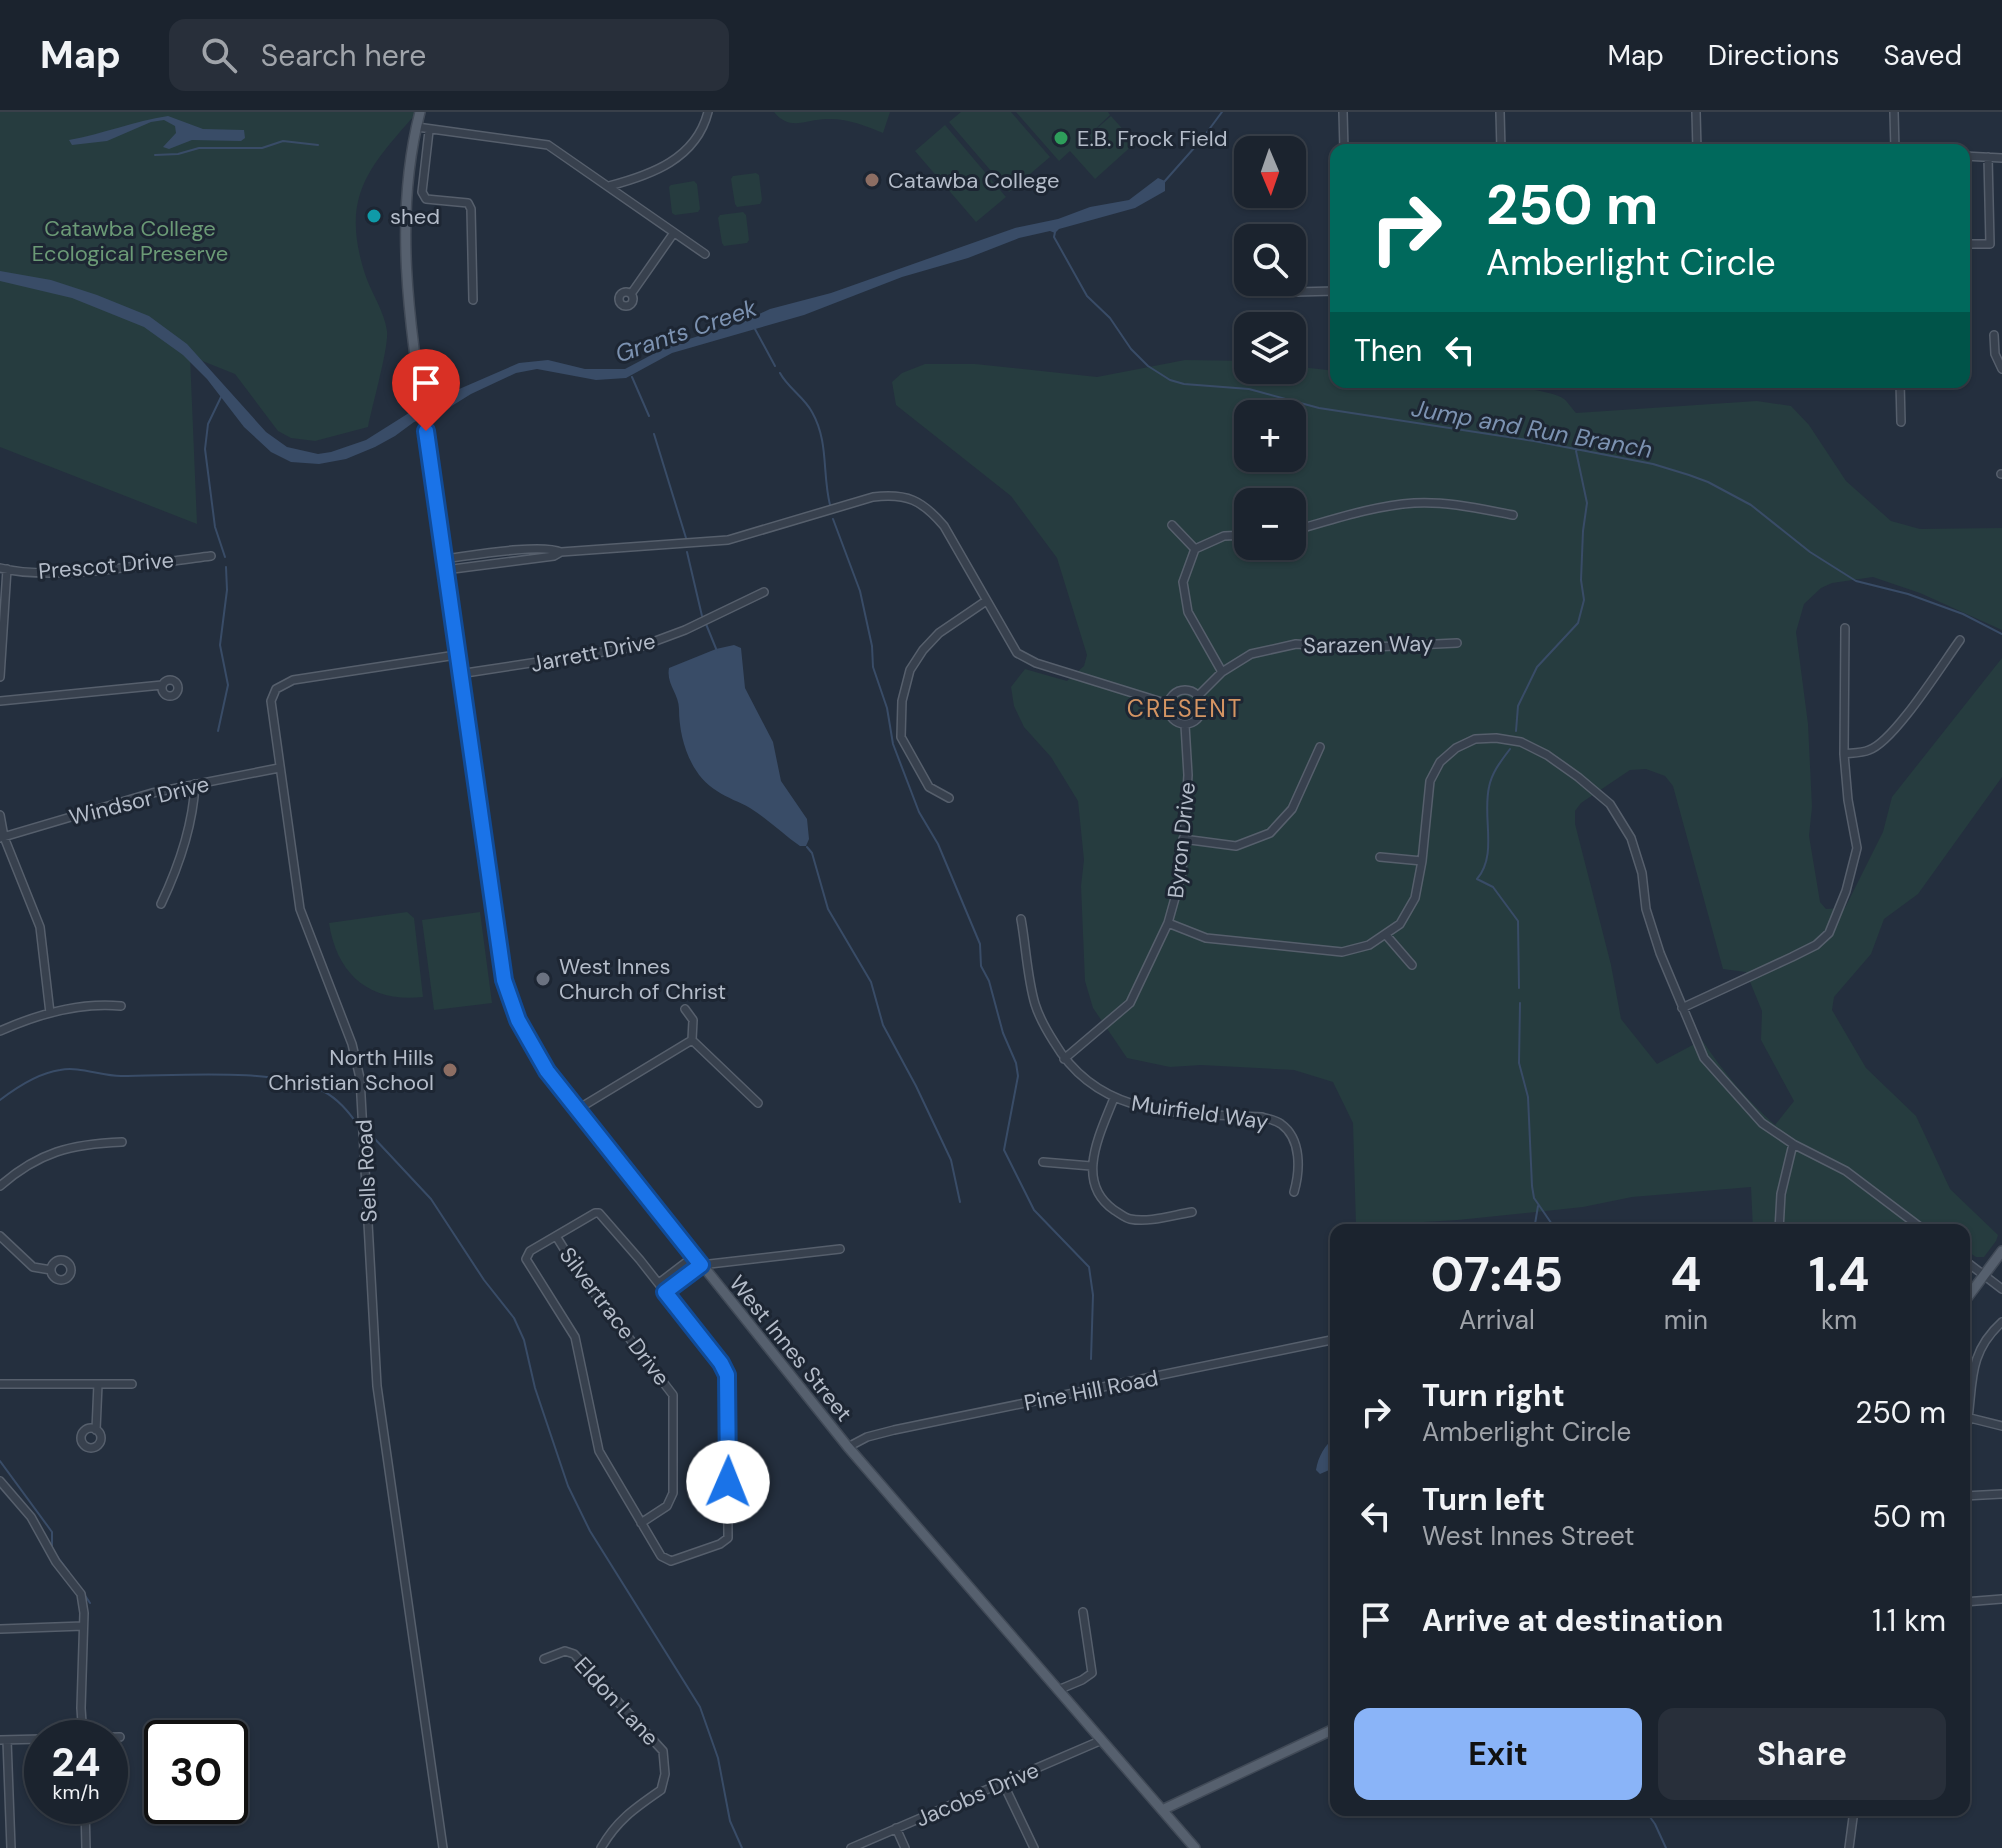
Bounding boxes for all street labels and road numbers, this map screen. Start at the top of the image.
street label: Prescot Drive [37,545,175,586]
street label: Jarrett Drive [528,626,658,679]
street label: Sarazen Way [1303,629,1433,660]
street label: Windsor Drive [66,769,212,832]
street label: Byron Drive [1161,780,1202,900]
street label: Muirfield Way [1130,1089,1270,1136]
street label: Sells Road [349,1119,384,1223]
street label: Silvertrace Drive [553,1241,676,1391]
street label: West Innes Street [723,1269,858,1427]
street label: Pine Hill Road [1021,1363,1161,1418]
street label: Eldon Lane [568,1651,665,1752]
street label: Jacobs Drive [911,1755,1043,1833]

